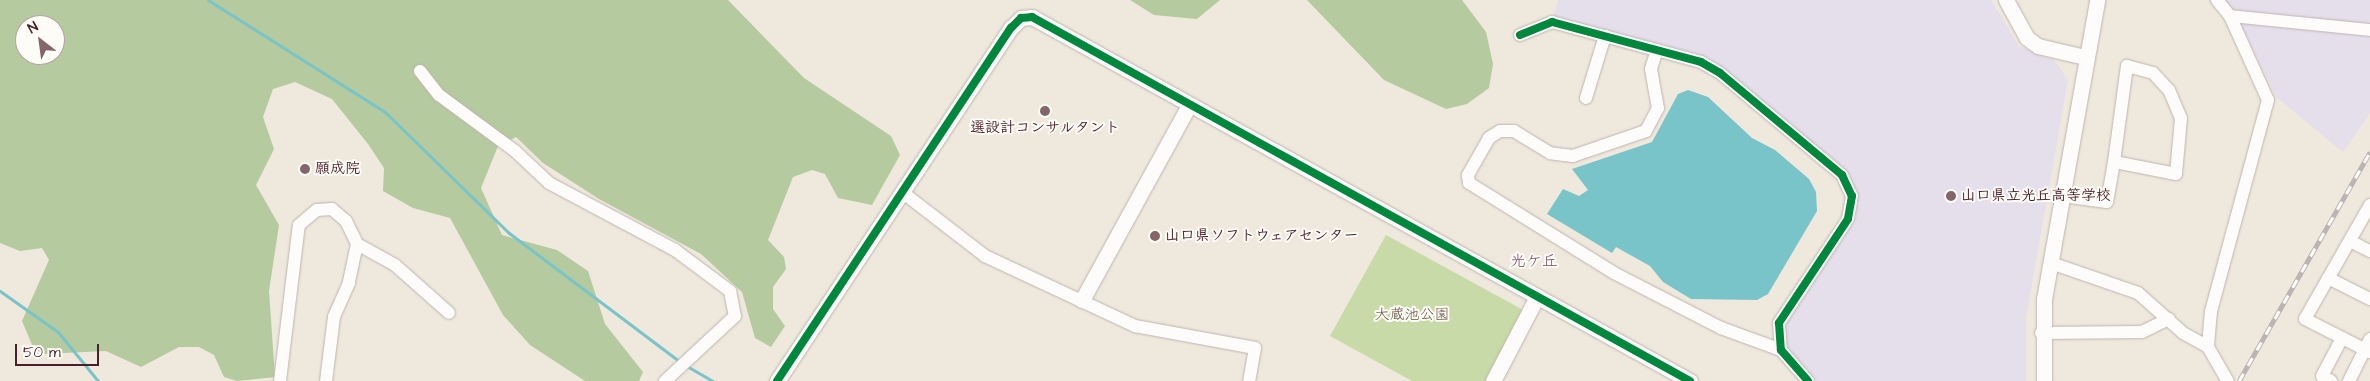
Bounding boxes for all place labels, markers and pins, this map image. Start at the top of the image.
marker: 選設計コンサルタント [1039,105,1051,117]
place label: 選設計コンサルタント [970,119,1120,137]
place label: 願成院 [315,160,360,178]
marker: 願成院 [299,163,311,175]
place label: 山口県立光丘高等学校 [1961,187,2111,205]
marker: 山口県立光丘高等学校 [1945,190,1957,202]
place label: 山口県ソフトウェアセンター [1165,227,1360,245]
marker: 山口県ソフトウェアセンター [1149,230,1161,242]

